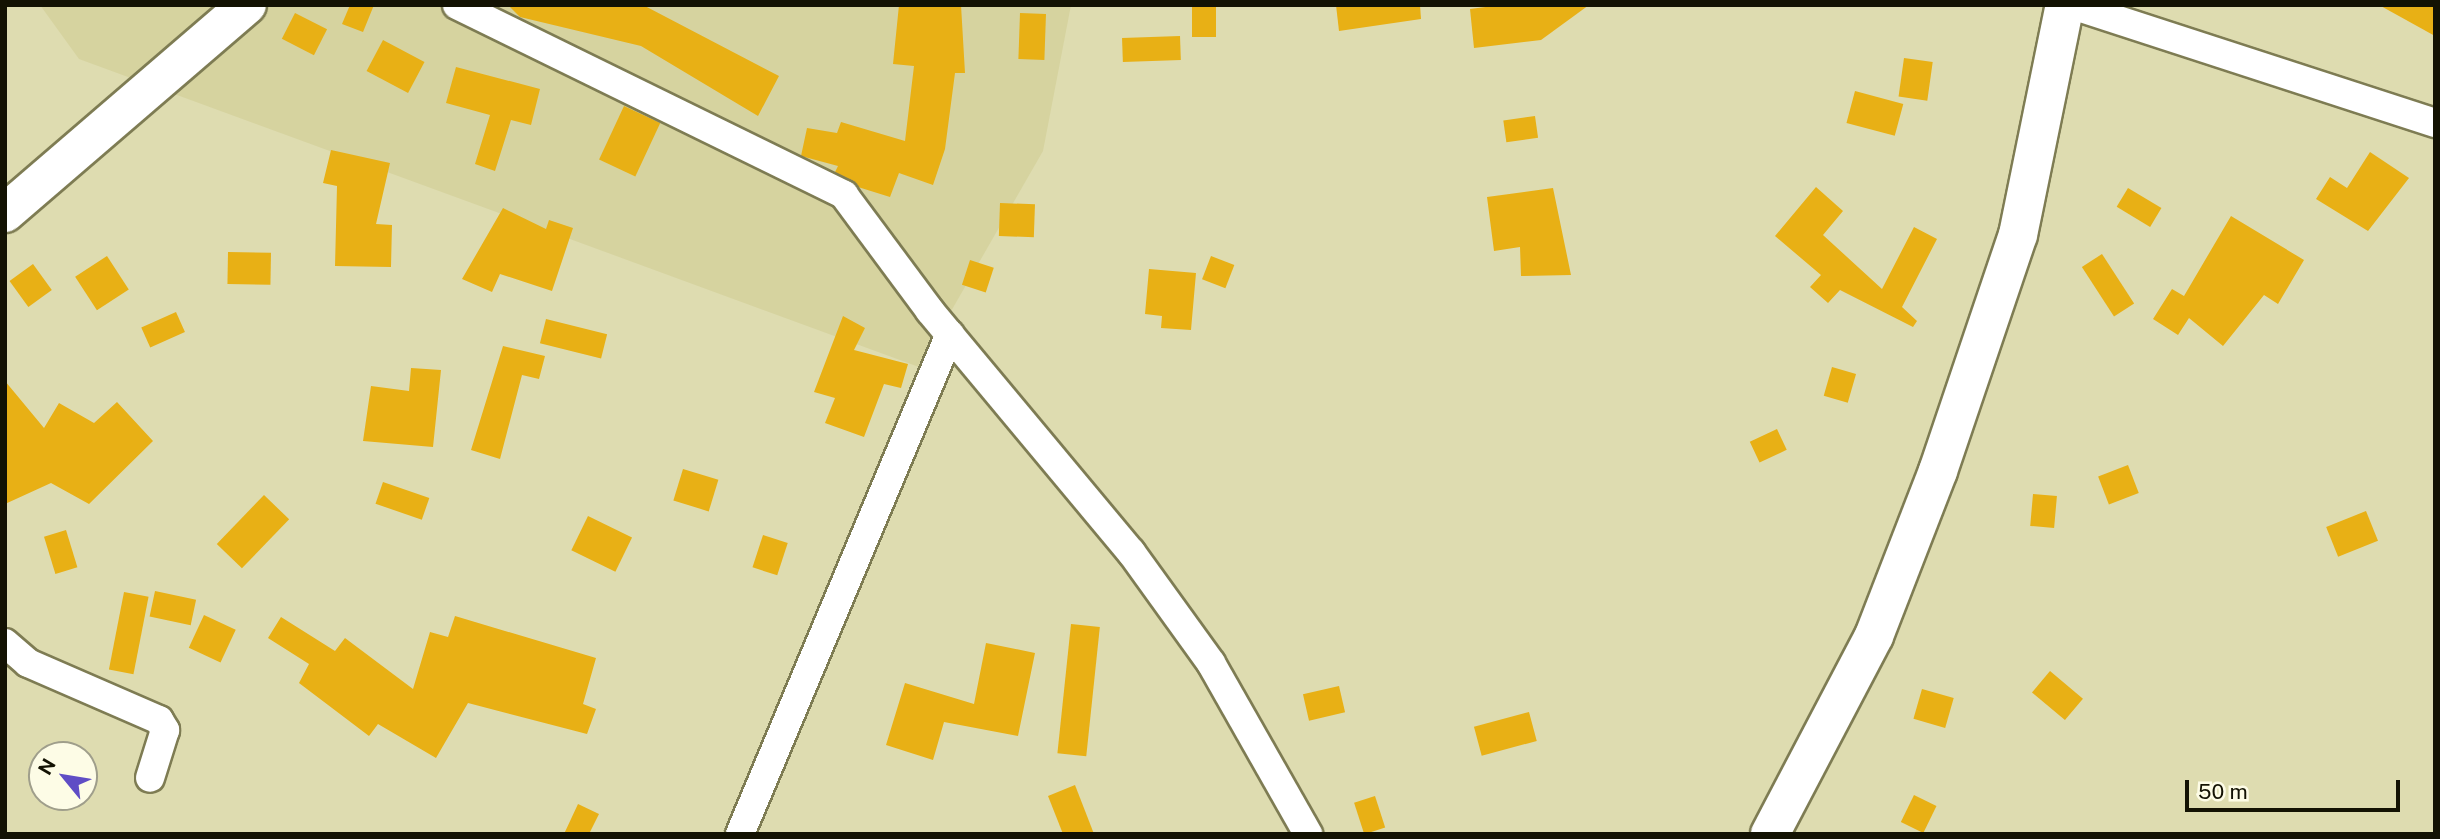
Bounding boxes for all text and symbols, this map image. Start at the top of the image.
north arrow [28,741,98,811]
text: N [33,755,60,778]
scale bar [2188,766,2403,810]
text: 50 m [2198,779,2248,804]

